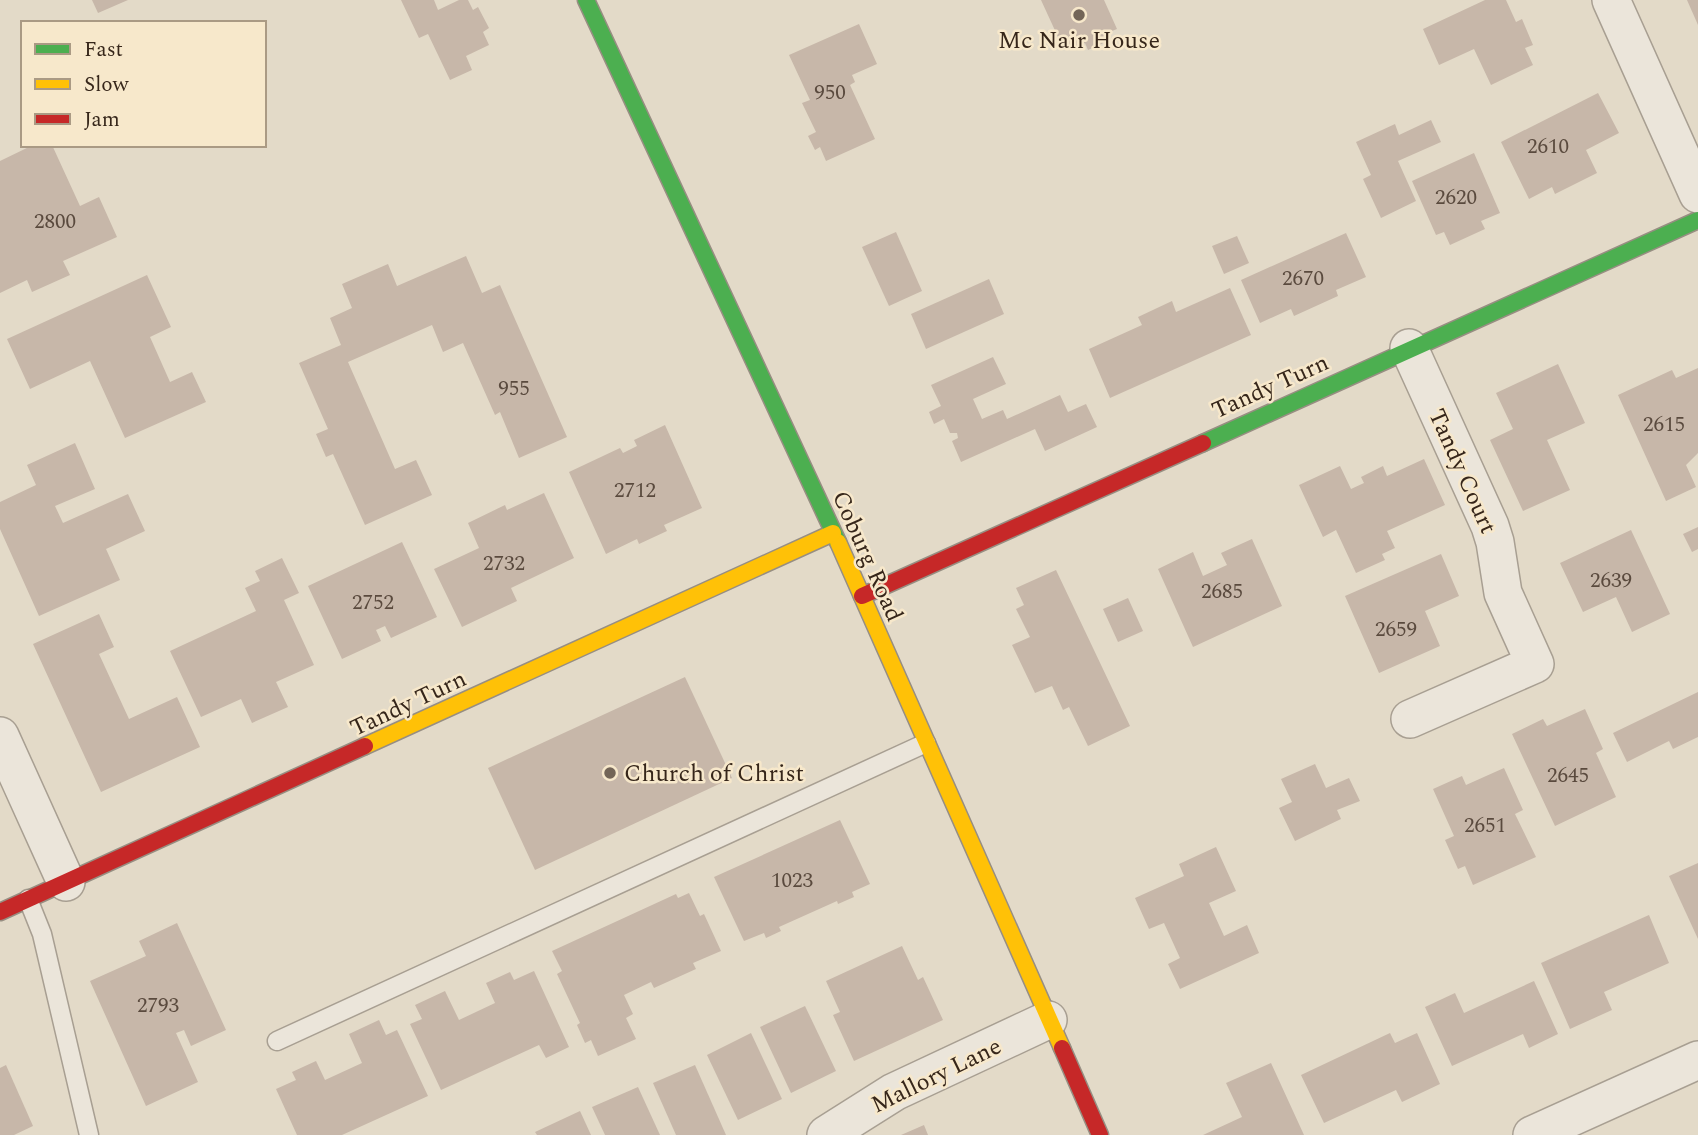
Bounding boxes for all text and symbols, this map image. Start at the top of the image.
marker: Mc Nair House [1071,7,1087,23]
legend [21,21,266,147]
place label: Mc Nair House [998,23,1160,59]
text: Fast [84,34,123,66]
text: Slow [84,69,130,101]
house number: 950 [814,77,846,109]
text: Jam [84,104,120,136]
house number: 2610 [1527,131,1569,163]
house number: 2620 [1435,182,1477,214]
house number: 2800 [34,206,76,238]
house number: 2670 [1282,263,1324,295]
street label: Tandy Turn [1206,345,1335,429]
house number: 955 [498,373,530,405]
street label: Tandy Court [1418,403,1506,540]
house number: 2615 [1643,409,1685,441]
house number: 2712 [614,475,656,507]
street label: Coburg Road [822,485,912,628]
house number: 2732 [483,548,525,580]
house number: 2639 [1590,565,1632,597]
house number: 2685 [1201,576,1243,608]
house number: 2752 [352,587,394,619]
house number: 2659 [1375,614,1417,646]
street label: Tandy Turn [344,661,473,747]
place label: Church of Christ [624,756,804,792]
house number: 2645 [1547,760,1589,792]
marker: Church of Christ [602,765,618,781]
house number: 2651 [1464,810,1506,842]
house number: 1023 [771,865,813,897]
house number: 2793 [137,990,179,1022]
street label: Mallory Lane [865,1029,1008,1123]

